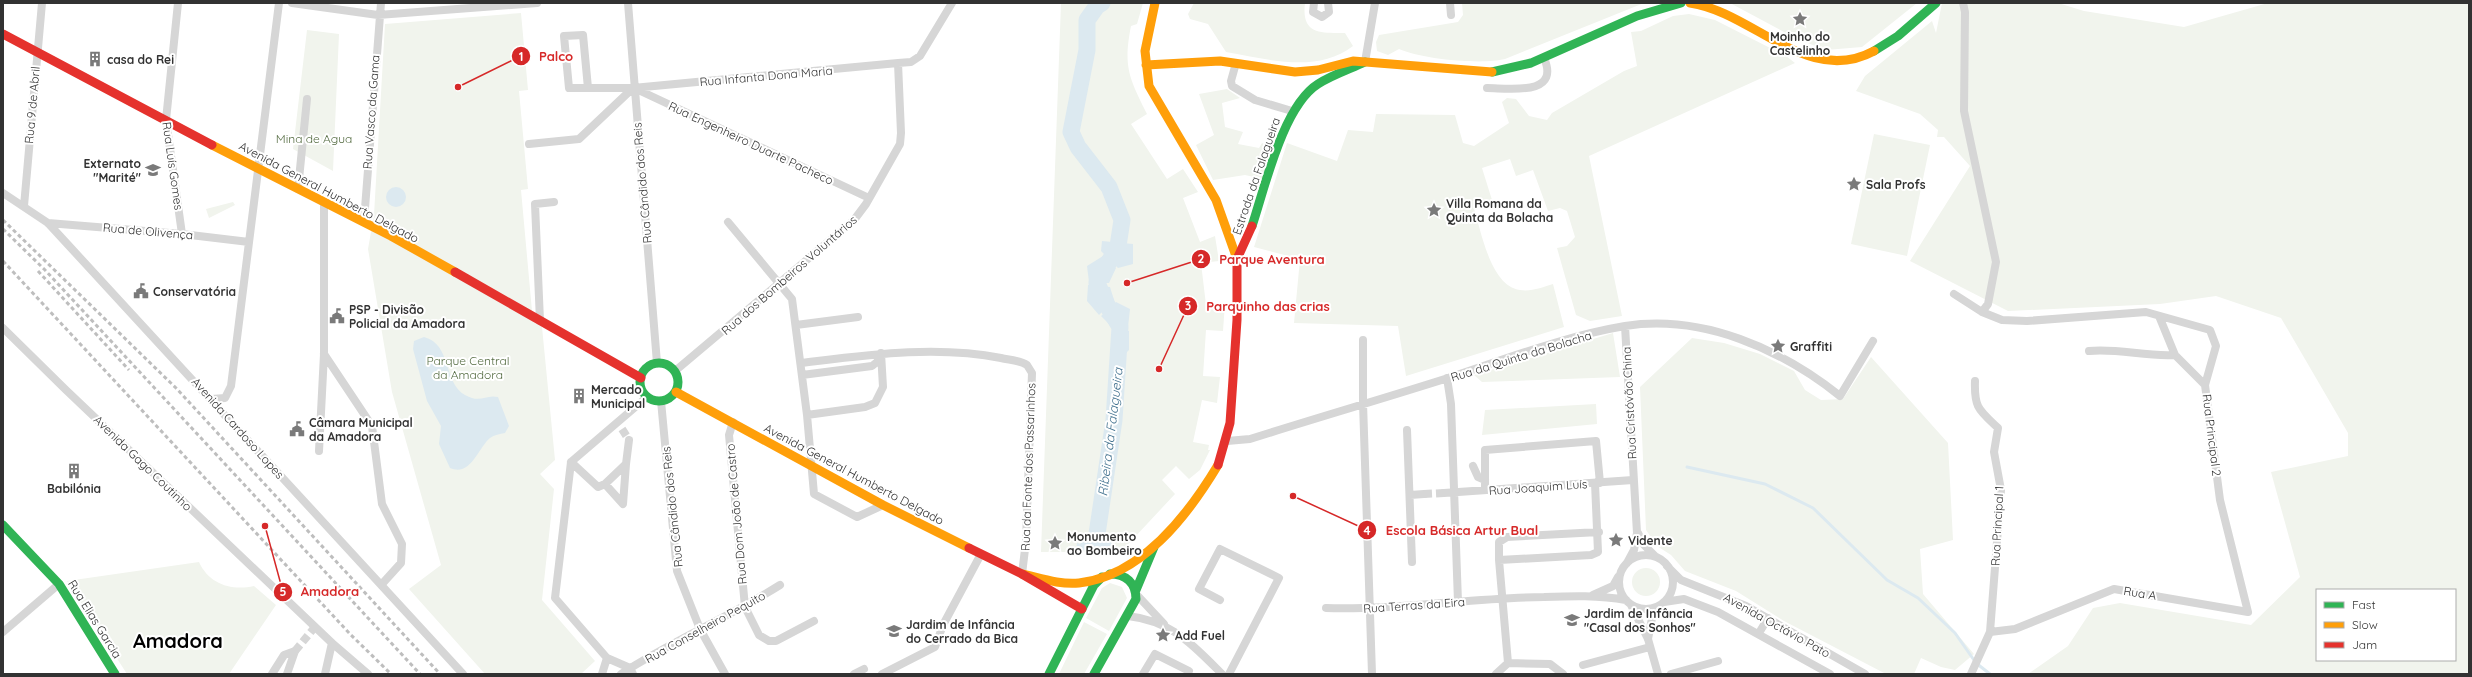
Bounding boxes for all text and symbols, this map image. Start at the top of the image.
place icon: Moinho do Castelinho [1791,10,1809,28]
place label: Moinho do Castelinho [1770,29,1831,58]
callout: Palco [511,44,581,69]
text: Palco [539,48,573,64]
text: 1 [519,49,523,64]
building icon: casa do Rei [86,50,104,68]
place label: casa do Rei [107,52,174,67]
street label: Rua Vasco da Gama [360,54,382,170]
street label: Rua Infanta Dona Maria [699,63,833,89]
street label: Rua 9 de Abril [21,66,43,144]
street label: Rua Engenheiro Duarte Pacheco [666,98,836,188]
street label: Estrada da Falagueira [1229,115,1283,237]
street label: Rua Luís Gomes [159,121,187,211]
street label: Rua Cândido dos Reis [629,122,655,244]
park label: Mina de Agua [276,131,352,146]
street label: Avenida General Humberto Delgado [237,138,421,246]
place label: Externato "Marité" [84,156,142,185]
school or university icon: Externato "Marité" [144,161,162,179]
place icon: Sala Profs [1845,175,1863,193]
place label: Sala Profs [1866,177,1926,192]
place label: Villa Romana da Quinta da Bolacha [1446,196,1553,225]
place icon: Villa Romana da Quinta da Bolacha [1425,201,1443,219]
street label: Rua dos Bombeiros Voluntários [718,212,860,338]
street label: Rua de Olivença [102,220,194,242]
callout: Parque Aventura [1191,247,1332,272]
text: 2 [1198,251,1205,266]
text: Parque Aventura [1219,251,1325,267]
public building icon: Conservatória [132,282,150,300]
place label: Conservatória [153,284,236,299]
callout: Parquinho das crias [1178,294,1338,319]
text: 3 [1185,298,1191,313]
text: Parquinho das crias [1206,298,1330,314]
place label: PSP - Divisão Policial da Amadora [349,302,465,331]
public building icon: PSP - Divisão Policial da Amadora [328,307,346,325]
street label: Rua da Quinta da Bolacha [1449,327,1593,385]
place icon: Graffiti [1769,337,1787,355]
place label: Graffiti [1790,339,1832,354]
street label: Rua Cristóvão China [1619,346,1639,460]
park label: Parque Central da Amadora [426,353,510,382]
water label: Ribeira da Falagueira [1094,366,1126,497]
street label: Avenida Cardoso Lopes [189,374,288,482]
place label: Mercado Municipal [591,382,645,411]
street label: Rua da Fonte dos Passarinhos [1018,382,1038,551]
building icon: Mercado Municipal [570,387,588,405]
street label: Rua Principal 2 [2200,393,2225,477]
street label: Avenida Gago Coutinho [91,412,195,514]
place label: Câmara Municipal da Amadora [309,415,413,444]
public building icon: Câmara Municipal da Amadora [288,420,306,438]
street label: Avenida General Humberto Delgado [762,420,946,528]
street label: Rua Dom João de Castro [722,443,750,585]
street label: Rua Cândido dos Reis [658,446,686,568]
building icon: Babilónia [65,462,83,480]
street label: Rua Joaquim Luís [1488,476,1588,498]
place label: Babilónia [47,481,101,496]
street label: Rua Principal 1 [1987,485,2007,567]
callout: Escola Básica Artur Bual [1357,518,1546,543]
text: Escola Básica Artur Bual [1386,522,1538,538]
text: 4 [1363,523,1371,538]
place label: Monumento ao Bombeiro [1067,529,1142,558]
place icon: Vidente [1607,531,1625,549]
place label: Vidente [1628,533,1673,548]
place icon: Monumento ao Bombeiro [1046,534,1064,552]
street label: Rua Elias Garcia [65,577,125,661]
callout: Amadora [273,579,367,604]
text: Amadora [301,583,359,599]
street label: Rua A [2122,583,2158,603]
text: 5 [280,584,287,599]
street label: Rua Conselheiro Pequito [642,588,768,666]
street label: Avenida Octávio Pato [1721,589,1833,661]
legend [2316,589,2456,661]
street label: Rua Terras da Eira [1363,594,1465,616]
text: Fast [2352,597,2376,612]
place label: Jardim de Infância "Casal dos Sonhos" [1584,606,1696,635]
school or university icon: Jardim de Infância "Casal dos Sonhos" [1563,611,1581,629]
place label: Jardim de Infância do Cerrado da Bica [906,617,1018,646]
text: Slow [2352,617,2378,632]
school or university icon: Jardim de Infância do Cerrado da Bica [885,622,903,640]
place icon: Add Fuel [1154,626,1172,644]
district label: Amadora [133,628,223,653]
place label: Add Fuel [1175,628,1225,643]
text: Jam [2352,637,2377,652]

